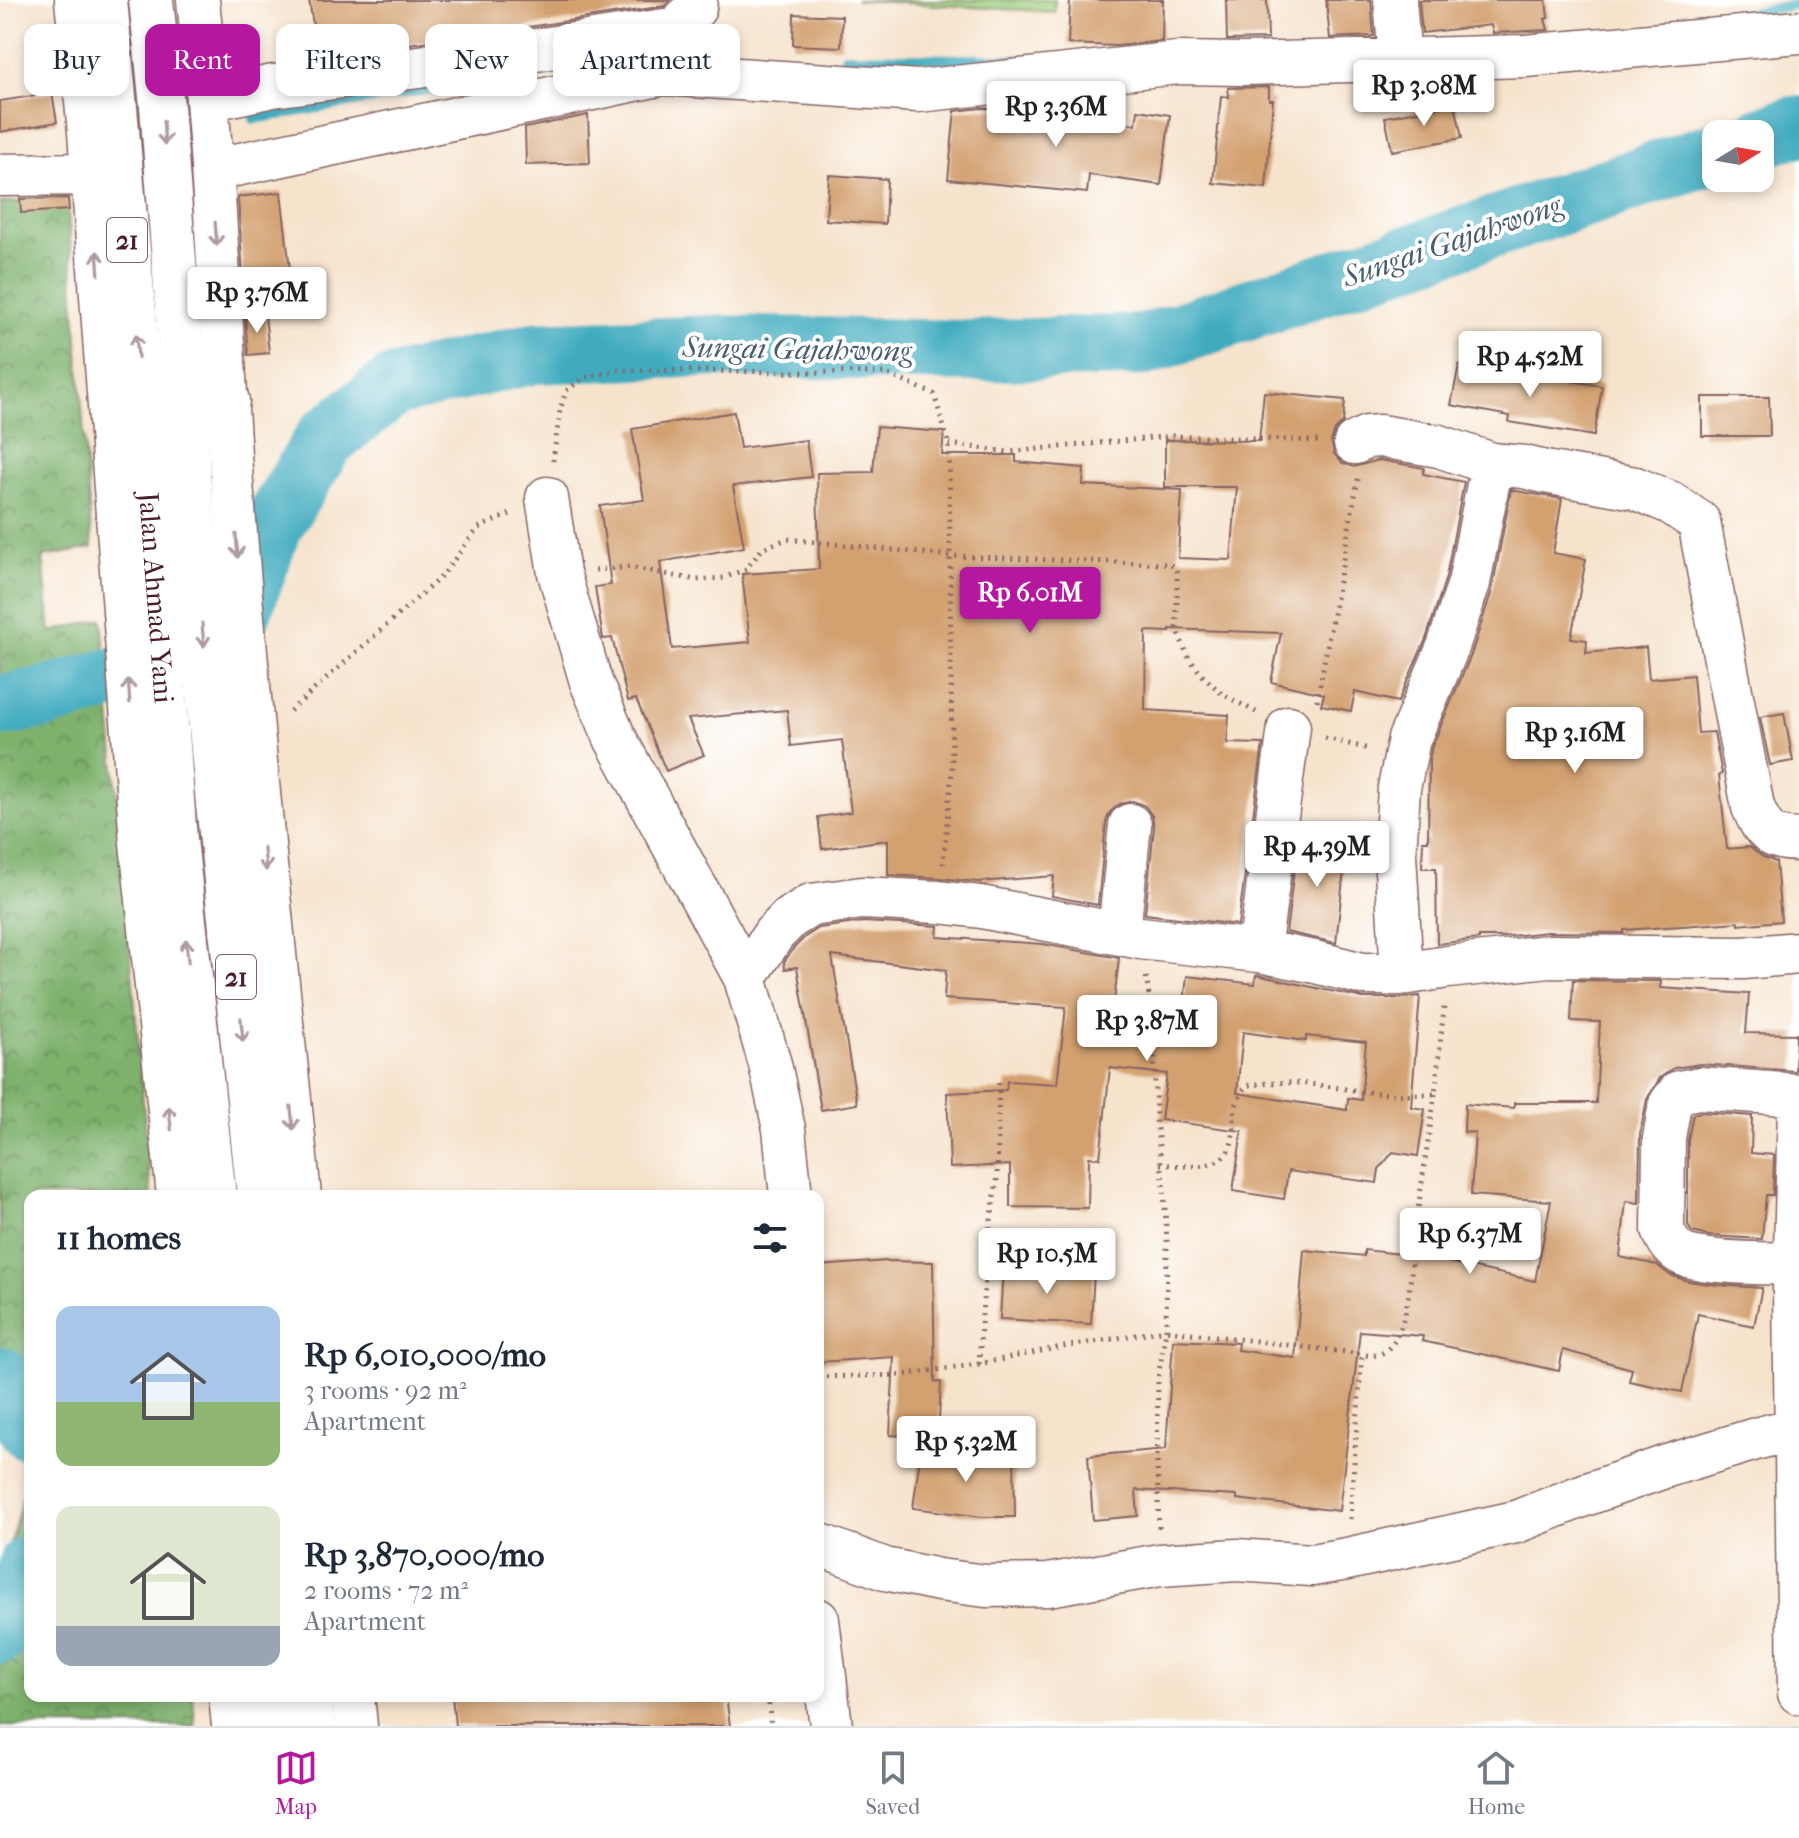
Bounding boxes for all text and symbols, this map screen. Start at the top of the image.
chip: Buy [24,24,129,96]
chip: Rent [145,24,260,96]
chip: Filters [276,24,409,96]
chip: New [425,24,537,96]
chip: Apartment [553,24,740,96]
pin: Rp 3.08M [1341,60,1507,128]
text: Rp 3.08M [1371,70,1477,101]
pin: Rp 3.36M [973,81,1139,149]
text: Rp 3.36M [1005,91,1107,122]
one-way arrow [157,119,172,146]
north arrow [1702,120,1774,192]
map controls [1702,120,1774,192]
water label: Sungai Gajahwong [1337,187,1568,296]
road number: 21 [107,218,147,262]
one-way arrow [209,220,224,247]
one-way arrow [90,250,105,277]
pin: Rp 3.76M [174,267,340,335]
text: Rp 3.76M [205,277,309,308]
water label: Sungai Gajahwong [681,330,913,369]
pin: Rp 4.52M [1447,331,1613,399]
one-way arrow [130,333,145,360]
text: Rp 4.52M [1477,341,1583,372]
street label: Jalan Ahmad Yani [132,489,181,705]
one-way arrow [230,532,245,558]
pin: Rp 6.01M [947,567,1113,635]
text: Rp 6.01M [978,577,1082,608]
one-way arrow [196,621,211,648]
one-way arrow [121,678,136,705]
pin: Rp 3.16M [1492,707,1658,775]
text: Rp 3.16M [1524,717,1626,748]
pin: Rp 4.39M [1234,821,1400,889]
text: Rp 4.39M [1263,831,1371,862]
one-way arrow [257,845,272,872]
one-way arrow [180,939,195,965]
road number: 21 [216,955,256,999]
pin: Rp 3.87M [1064,995,1230,1063]
text: Rp 3.87M [1095,1005,1199,1036]
one-way arrow [234,1016,249,1043]
one-way arrow [285,1104,300,1131]
one-way arrow [162,1105,177,1132]
pin: Rp 6.37M [1387,1208,1553,1276]
icon: filters [748,1216,792,1260]
text: 11 homes [56,1218,181,1258]
text: Rp 6.37M [1418,1218,1522,1249]
pin: Rp 10.5M [964,1228,1130,1296]
text: Rp 10.5M [997,1238,1097,1269]
text: Rp 6,010,000/mo [304,1335,546,1375]
icon: home [120,1338,216,1434]
text: 3 rooms · 92 m² [304,1375,467,1406]
text: Apartment [304,1406,426,1437]
pin: Rp 5.32M [883,1416,1049,1484]
text: Rp 5.32M [915,1426,1017,1457]
text: Rp 3,870,000/mo [304,1535,544,1575]
icon: home [120,1538,216,1634]
text: 2 rooms · 72 m² [304,1575,468,1606]
text: Apartment [304,1606,426,1637]
tab: Map [274,1746,318,1820]
tab: Saved [866,1746,920,1820]
tab: Home [1468,1746,1525,1820]

